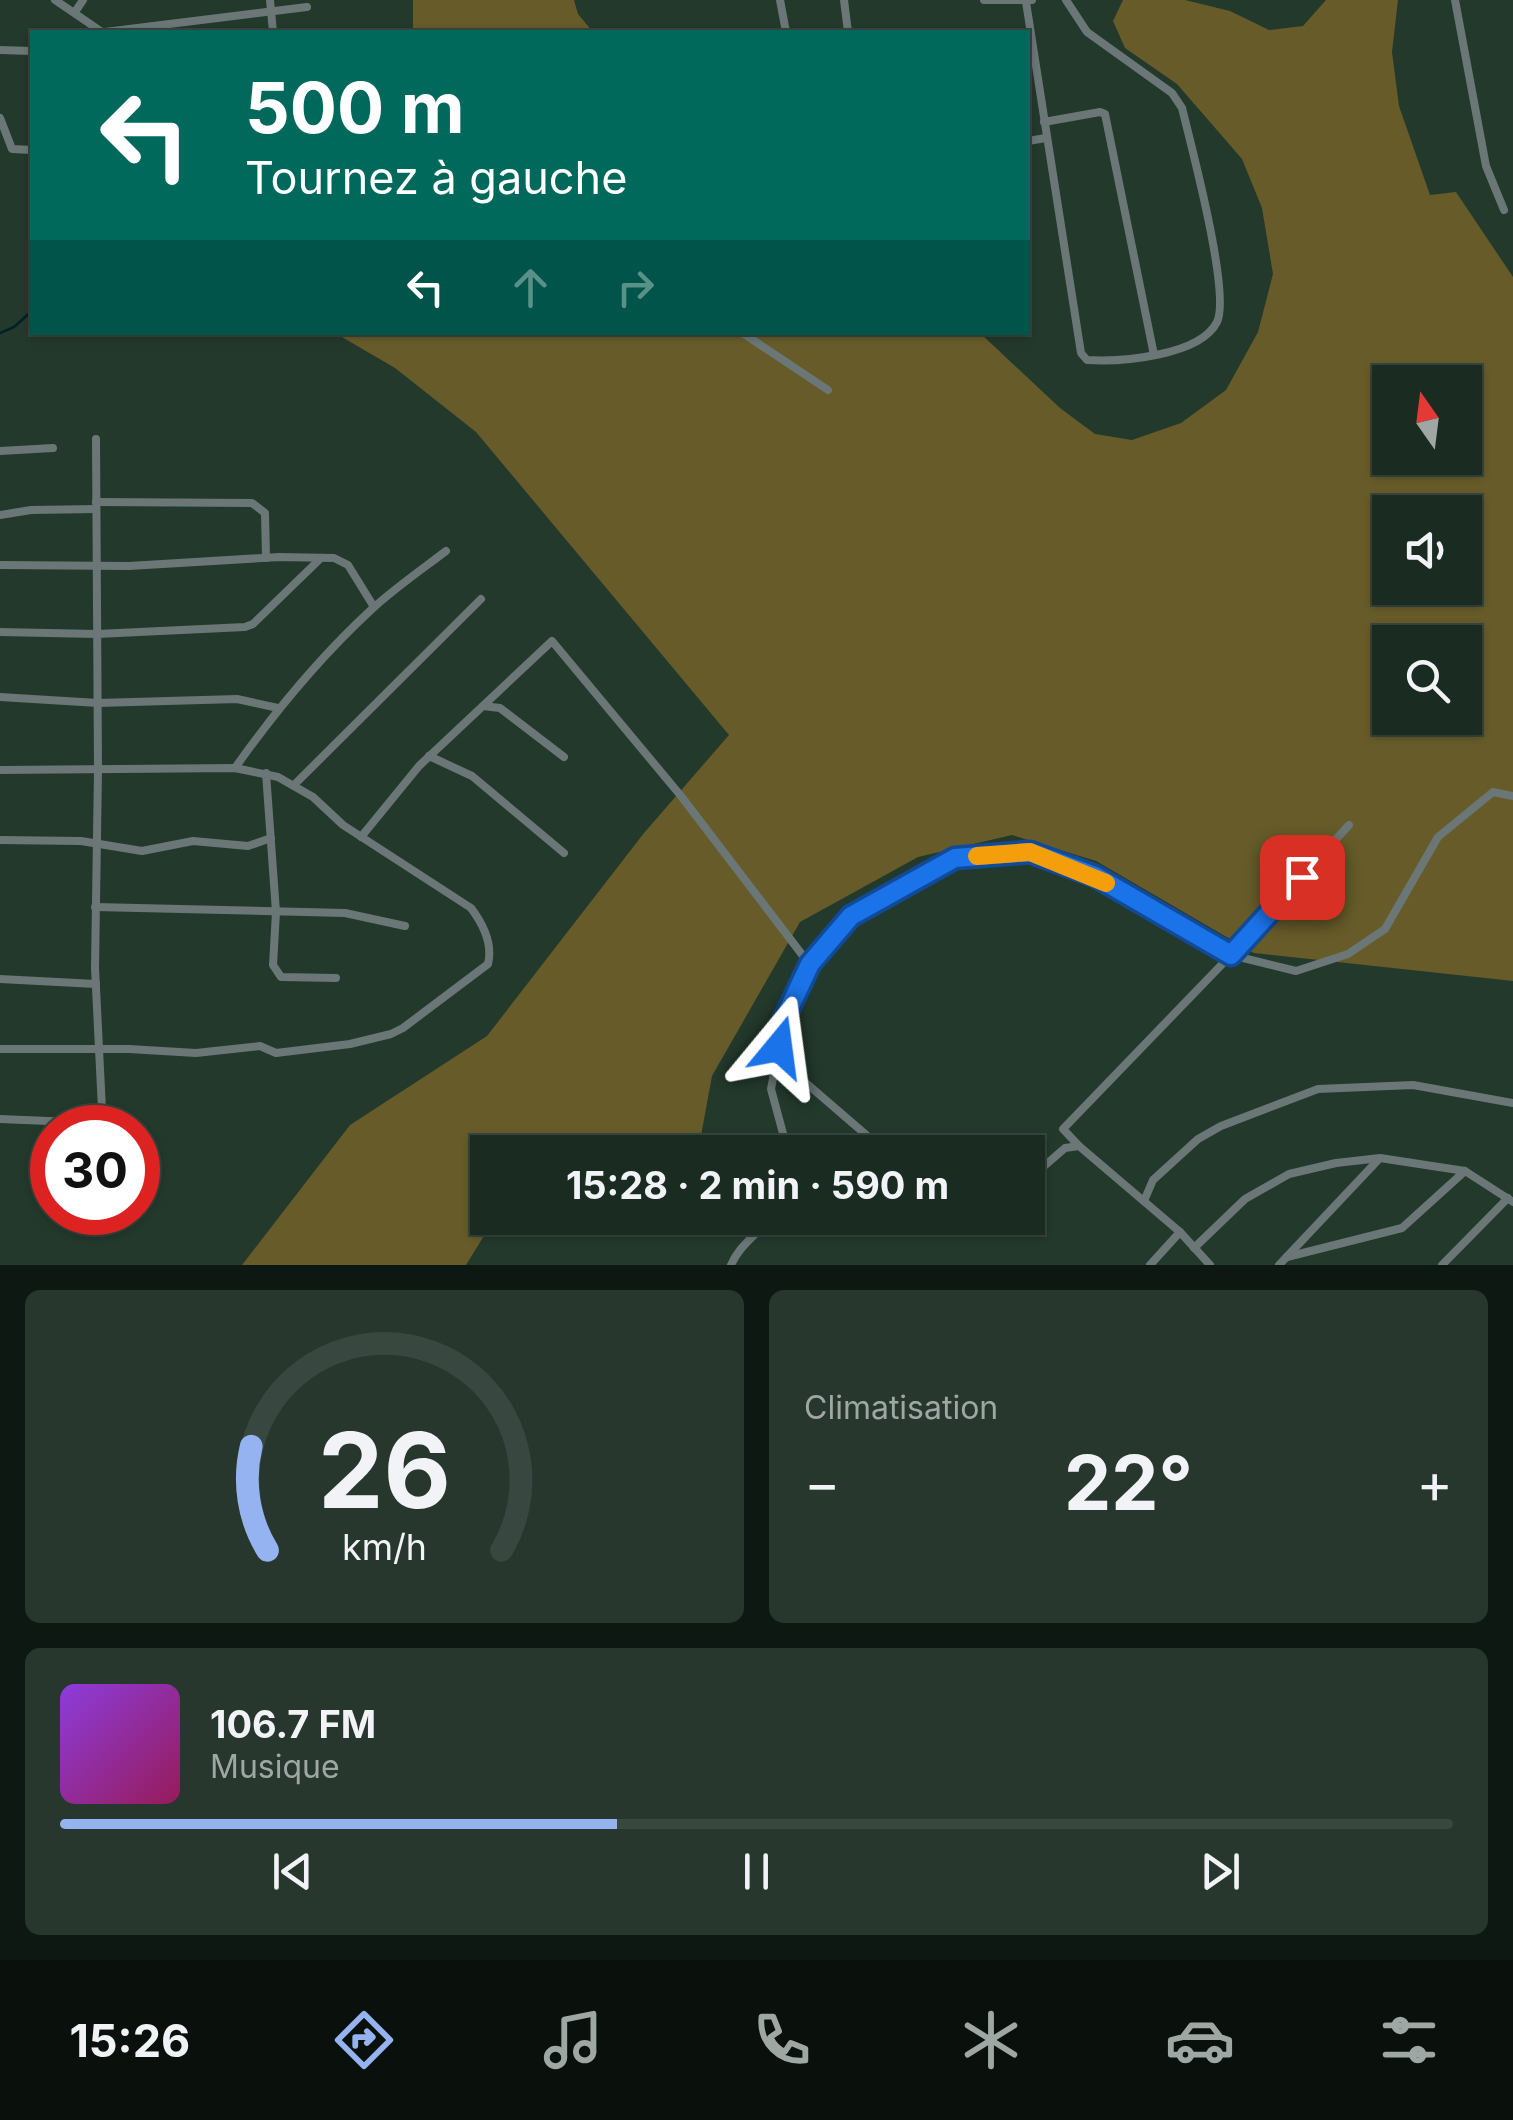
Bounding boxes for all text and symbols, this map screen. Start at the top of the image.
text: 500 m [245,65,465,150]
icon: left [80,70,210,200]
text: Tournez à gauche [245,150,627,205]
icon: left [398,260,453,315]
icon: ahead [503,260,558,315]
icon: right [608,260,663,315]
north arrow [1372,365,1482,475]
map controls [1372,365,1482,735]
button: sound [1372,495,1482,605]
button: search [1372,625,1482,735]
pin [1260,835,1345,920]
icon: arrive [1275,850,1330,905]
position arrow [727,995,831,1099]
speed limit sign: 30 [30,1105,160,1235]
text: 15:28 · 2 min · 590 m [566,1162,949,1208]
text: Climatisation [804,1388,998,1427]
text: 26 [318,1407,451,1533]
text: 22° [1064,1437,1193,1528]
text: − [804,1450,840,1516]
text: + [1417,1450,1453,1516]
text: km/h [342,1525,427,1569]
text: 106.7 FM [210,1701,376,1747]
text: Musique [210,1747,340,1786]
icon: previous [265,1844,320,1899]
icon: pause [729,1844,784,1899]
icon: next [1193,1844,1248,1899]
icon: directions [329,2005,399,2075]
icon: music [538,2005,608,2075]
icon: phone [747,2005,817,2075]
icon: climate [956,2005,1026,2075]
icon: car [1165,2005,1235,2075]
icon: filters [1374,2005,1444,2075]
text: 15:26 [69,2013,190,2068]

